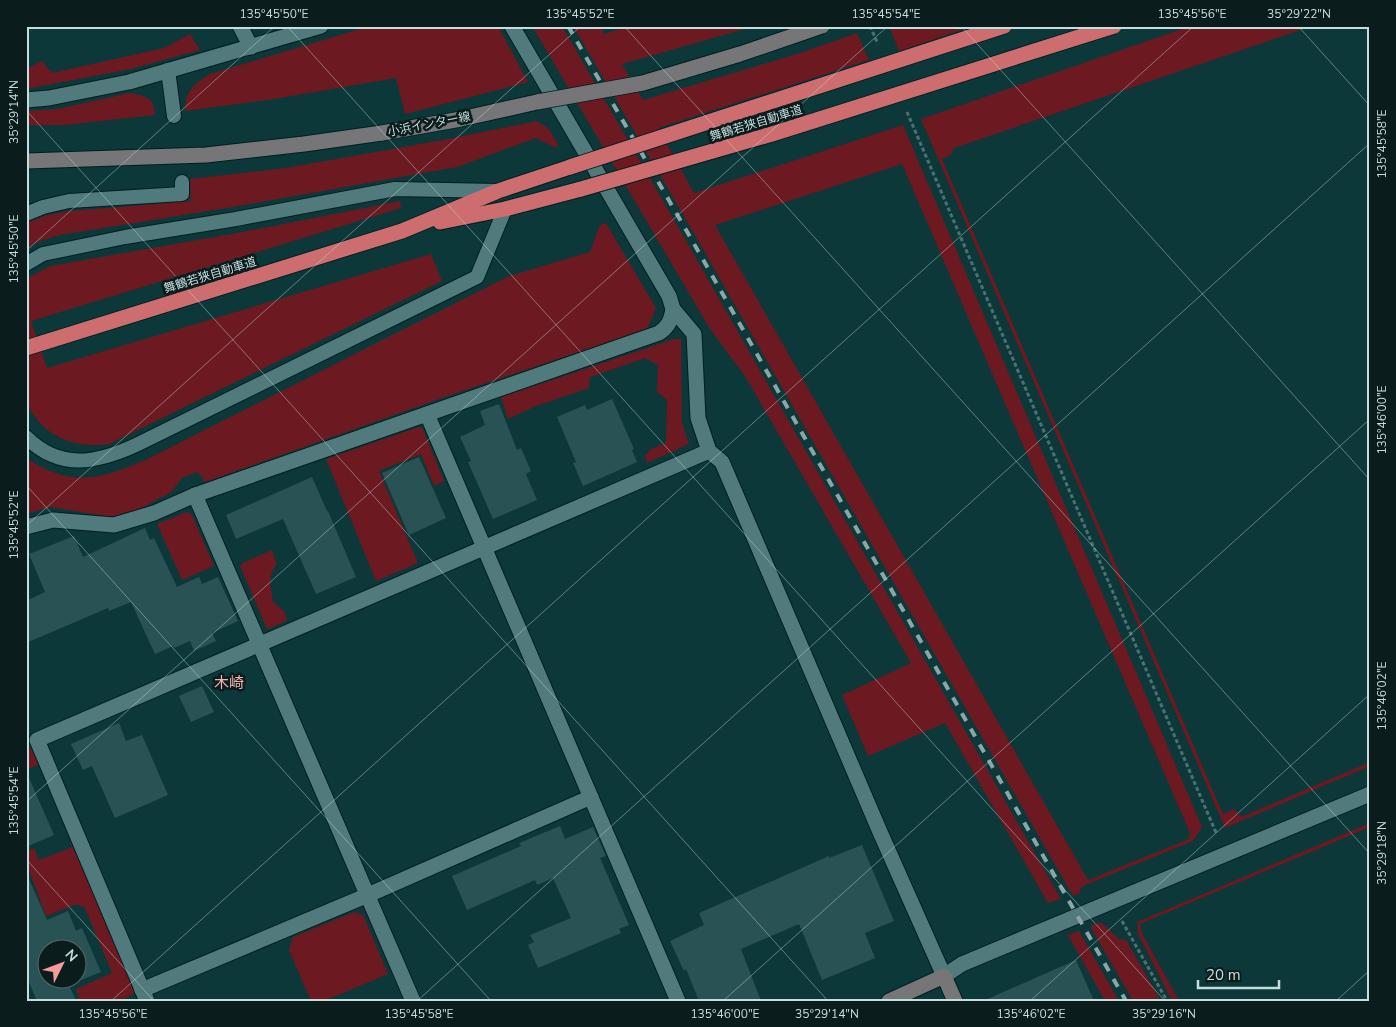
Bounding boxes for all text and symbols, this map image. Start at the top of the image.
text: 135°45'50"E [239,6,309,22]
text: 135°45'52"E [545,6,615,22]
text: 135°45'54"E [851,6,921,22]
text: 135°45'56"E [1157,6,1227,22]
text: 35°29'22"N [1267,6,1331,22]
text: 35°29'14"N [6,80,22,144]
street label: 舞鶴若狭自動車道 [708,101,804,145]
street label: 小浜インター線 [386,108,472,140]
text: 135°45'58"E [1374,109,1390,179]
text: 135°45'50"E [6,214,22,284]
street label: 舞鶴若狭自動車道 [162,253,258,297]
text: 135°46'00"E [1374,385,1390,455]
text: 135°45'52"E [6,490,22,560]
text: 135°46'02"E [1374,661,1390,731]
district label: 木崎 [214,673,244,693]
text: 135°45'54"E [6,766,22,836]
text: 35°29'18"N [1374,821,1390,885]
north arrow [38,940,88,990]
text: N [61,945,82,966]
scale bar [1198,957,1280,989]
text: 20 m [1206,965,1241,985]
text: 135°45'56"E [78,1006,148,1022]
text: 135°45'58"E [384,1006,454,1022]
text: 135°46'00"E [690,1006,760,1022]
text: 35°29'14"N [795,1006,859,1022]
text: 135°46'02"E [996,1006,1066,1022]
text: 35°29'16"N [1132,1006,1196,1022]

